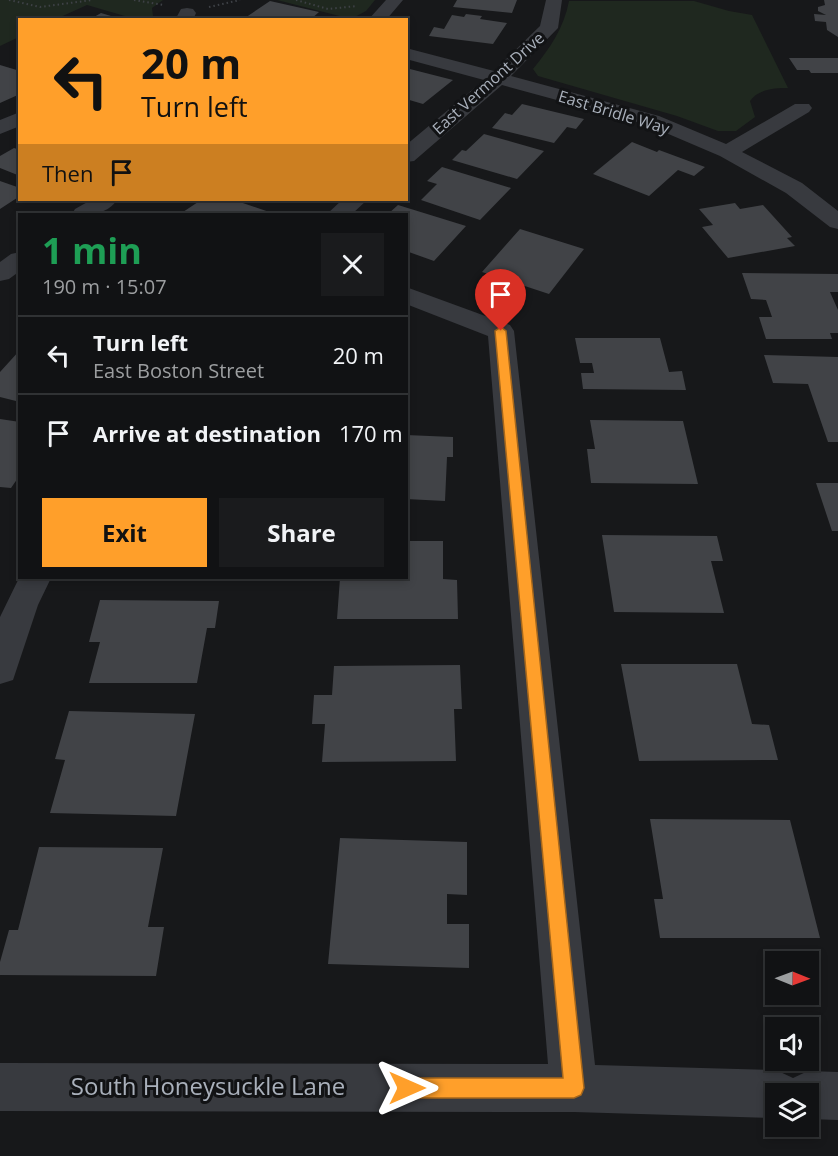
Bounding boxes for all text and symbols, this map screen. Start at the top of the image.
street label: East Vermont Drive [427,27,549,139]
text: 20 m [141,34,241,91]
icon: left [42,42,120,120]
street label: East Bridle Way [556,85,673,140]
text: Turn left [141,88,248,125]
icon: arrive [105,156,138,189]
text: Then [42,158,93,188]
text: 1 min [42,226,142,275]
button: close [321,233,384,296]
pin [475,269,526,331]
text: 190 m · 15:07 [42,273,167,300]
icon: arrive [484,278,517,311]
text: Turn left [93,327,188,357]
icon: left [42,339,75,372]
text: 20 m [333,340,384,370]
text: East Boston Street [93,357,264,384]
icon: arrive [42,417,75,450]
text: Arrive at destination [93,418,321,448]
text: 170 m [339,418,403,448]
button: Exit [42,498,207,567]
button: Share [219,498,384,567]
north arrow [765,951,819,1005]
map controls [765,951,819,1137]
button: sound [765,1017,819,1071]
position arrow [375,1056,439,1120]
street label: South Honeysuckle Lane [71,1069,345,1102]
button: layers [765,1083,819,1137]

